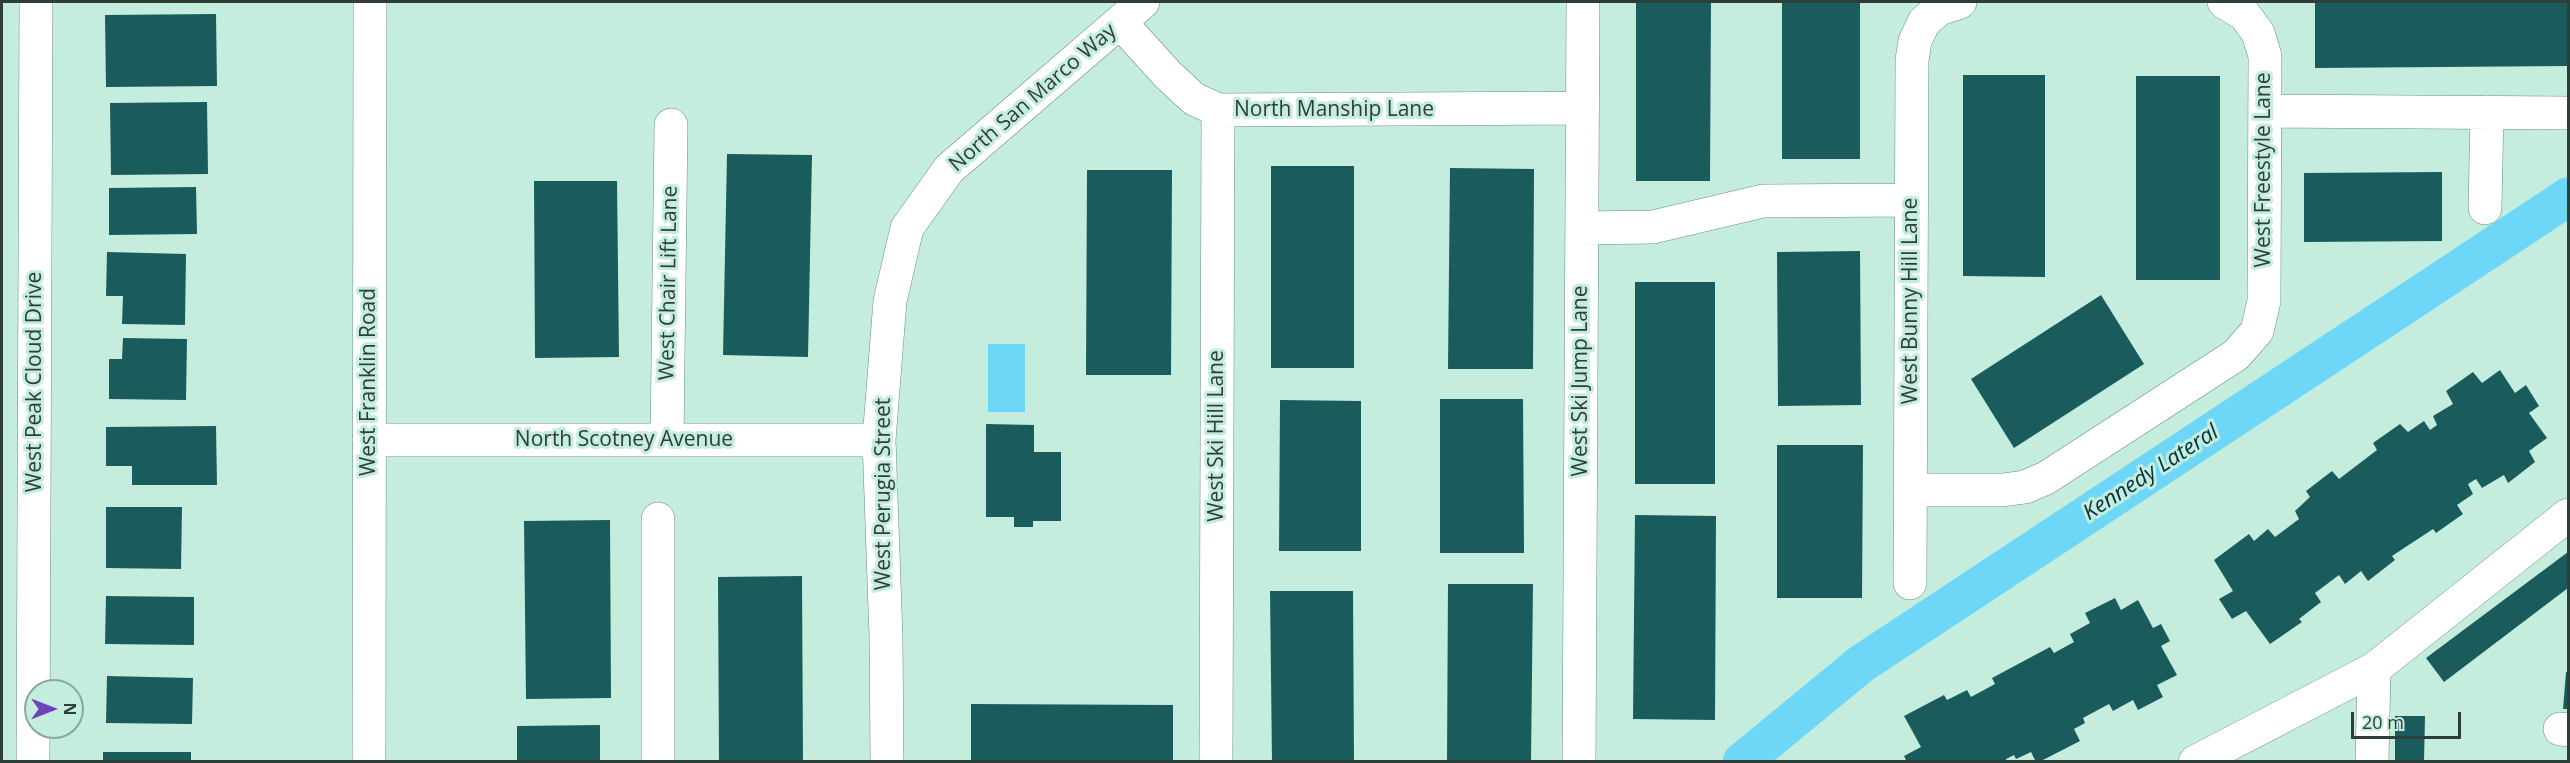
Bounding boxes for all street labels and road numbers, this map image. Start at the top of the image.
street label: North San Marco Way [944,19,1122,177]
street label: West Freestyle Lane [2251,73,2277,267]
street label: North Manship Lane [1234,97,1434,123]
street label: West Chair Lift Lane [655,185,683,381]
street label: West Bunny Hill Lane [1898,198,1924,404]
street label: West Peak Cloud Drive [22,272,48,492]
street label: West Ski Jump Lane [1568,286,1594,476]
street label: West Franklin Road [356,288,382,476]
street label: West Ski Hill Lane [1204,350,1230,522]
street label: West Perugia Street [871,398,897,590]
street label: North Scotney Avenue [515,427,733,453]

